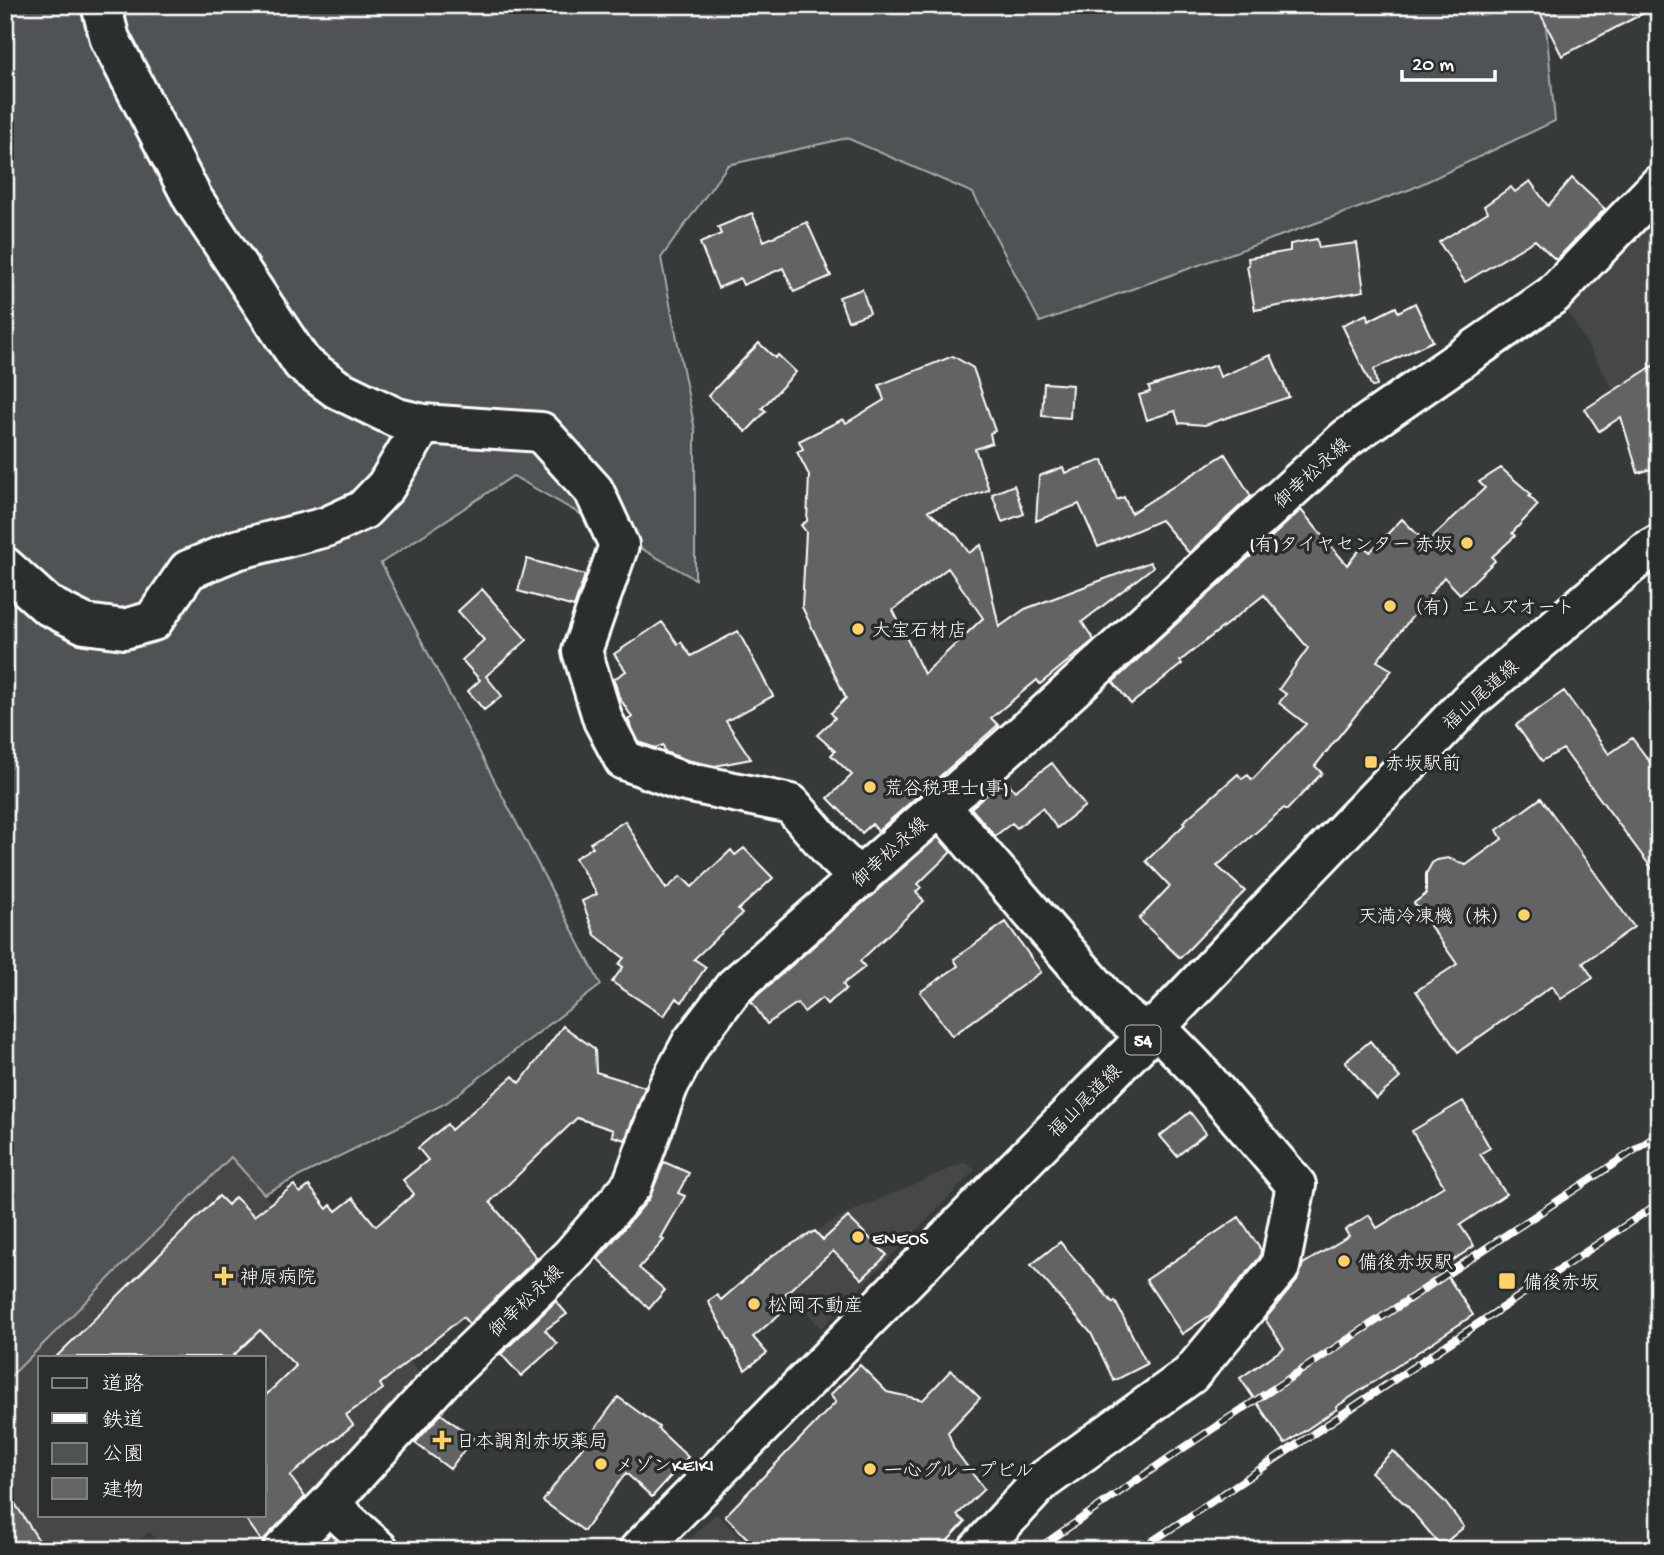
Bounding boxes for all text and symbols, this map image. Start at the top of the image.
scale bar [1402,38,1494,82]
text: 20 m [1412,54,1454,79]
street label: 御幸松永線 [1270,434,1356,515]
place label: (有)タイヤセンター 赤坂 [1249,534,1453,558]
marker: (有)タイヤセンター 赤坂 [1459,535,1475,551]
place label: （有）エムズオート [1404,597,1575,621]
marker: （有）エムズオート [1382,598,1398,614]
place label: 大宝石材店 [872,620,967,644]
marker: 大宝石材店 [850,621,866,637]
street label: 福山尾道線 [1439,656,1525,737]
place label: 赤坂駅前 [1385,753,1461,777]
marker: 赤坂駅前 [1363,754,1379,770]
place label: 荒谷税理士(事) [884,778,1009,802]
marker: 荒谷税理士(事) [862,779,878,795]
street label: 御幸松永線 [848,813,934,894]
place label: 天満冷凍機（株） [1358,906,1510,930]
marker: 天満冷凍機（株） [1516,907,1532,923]
road number: 54 [1126,1026,1160,1055]
street label: 福山尾道線 [1044,1060,1128,1144]
marker: ENEOS [850,1229,866,1245]
place label: ENEOS [872,1229,929,1252]
place label: 備後赤坂駅 [1358,1252,1453,1276]
marker: 備後赤坂駅 [1336,1253,1352,1269]
street label: 御幸松永線 [485,1261,570,1344]
marker: 神原病院 [214,1266,234,1286]
place label: 神原病院 [240,1267,316,1291]
marker: 備後赤坂 [1497,1271,1517,1291]
place label: 備後赤坂 [1523,1272,1599,1296]
place label: 松岡不動産 [768,1295,863,1319]
marker: 松岡不動産 [746,1296,762,1312]
legend [38,1356,266,1516]
text: 道路 [102,1373,144,1399]
text: 鉄道 [102,1409,144,1435]
place label: 日本調剤赤坂薬局 [456,1431,608,1455]
marker: 日本調剤赤坂薬局 [434,1432,450,1448]
text: 公園 [102,1444,144,1469]
place label: メゾンKEIKI [615,1455,714,1479]
marker: メゾンKEIKI [593,1456,609,1472]
place label: 一心グループビル [884,1460,1034,1484]
marker: 一心グループビル [862,1461,878,1477]
text: 建物 [102,1479,144,1505]

